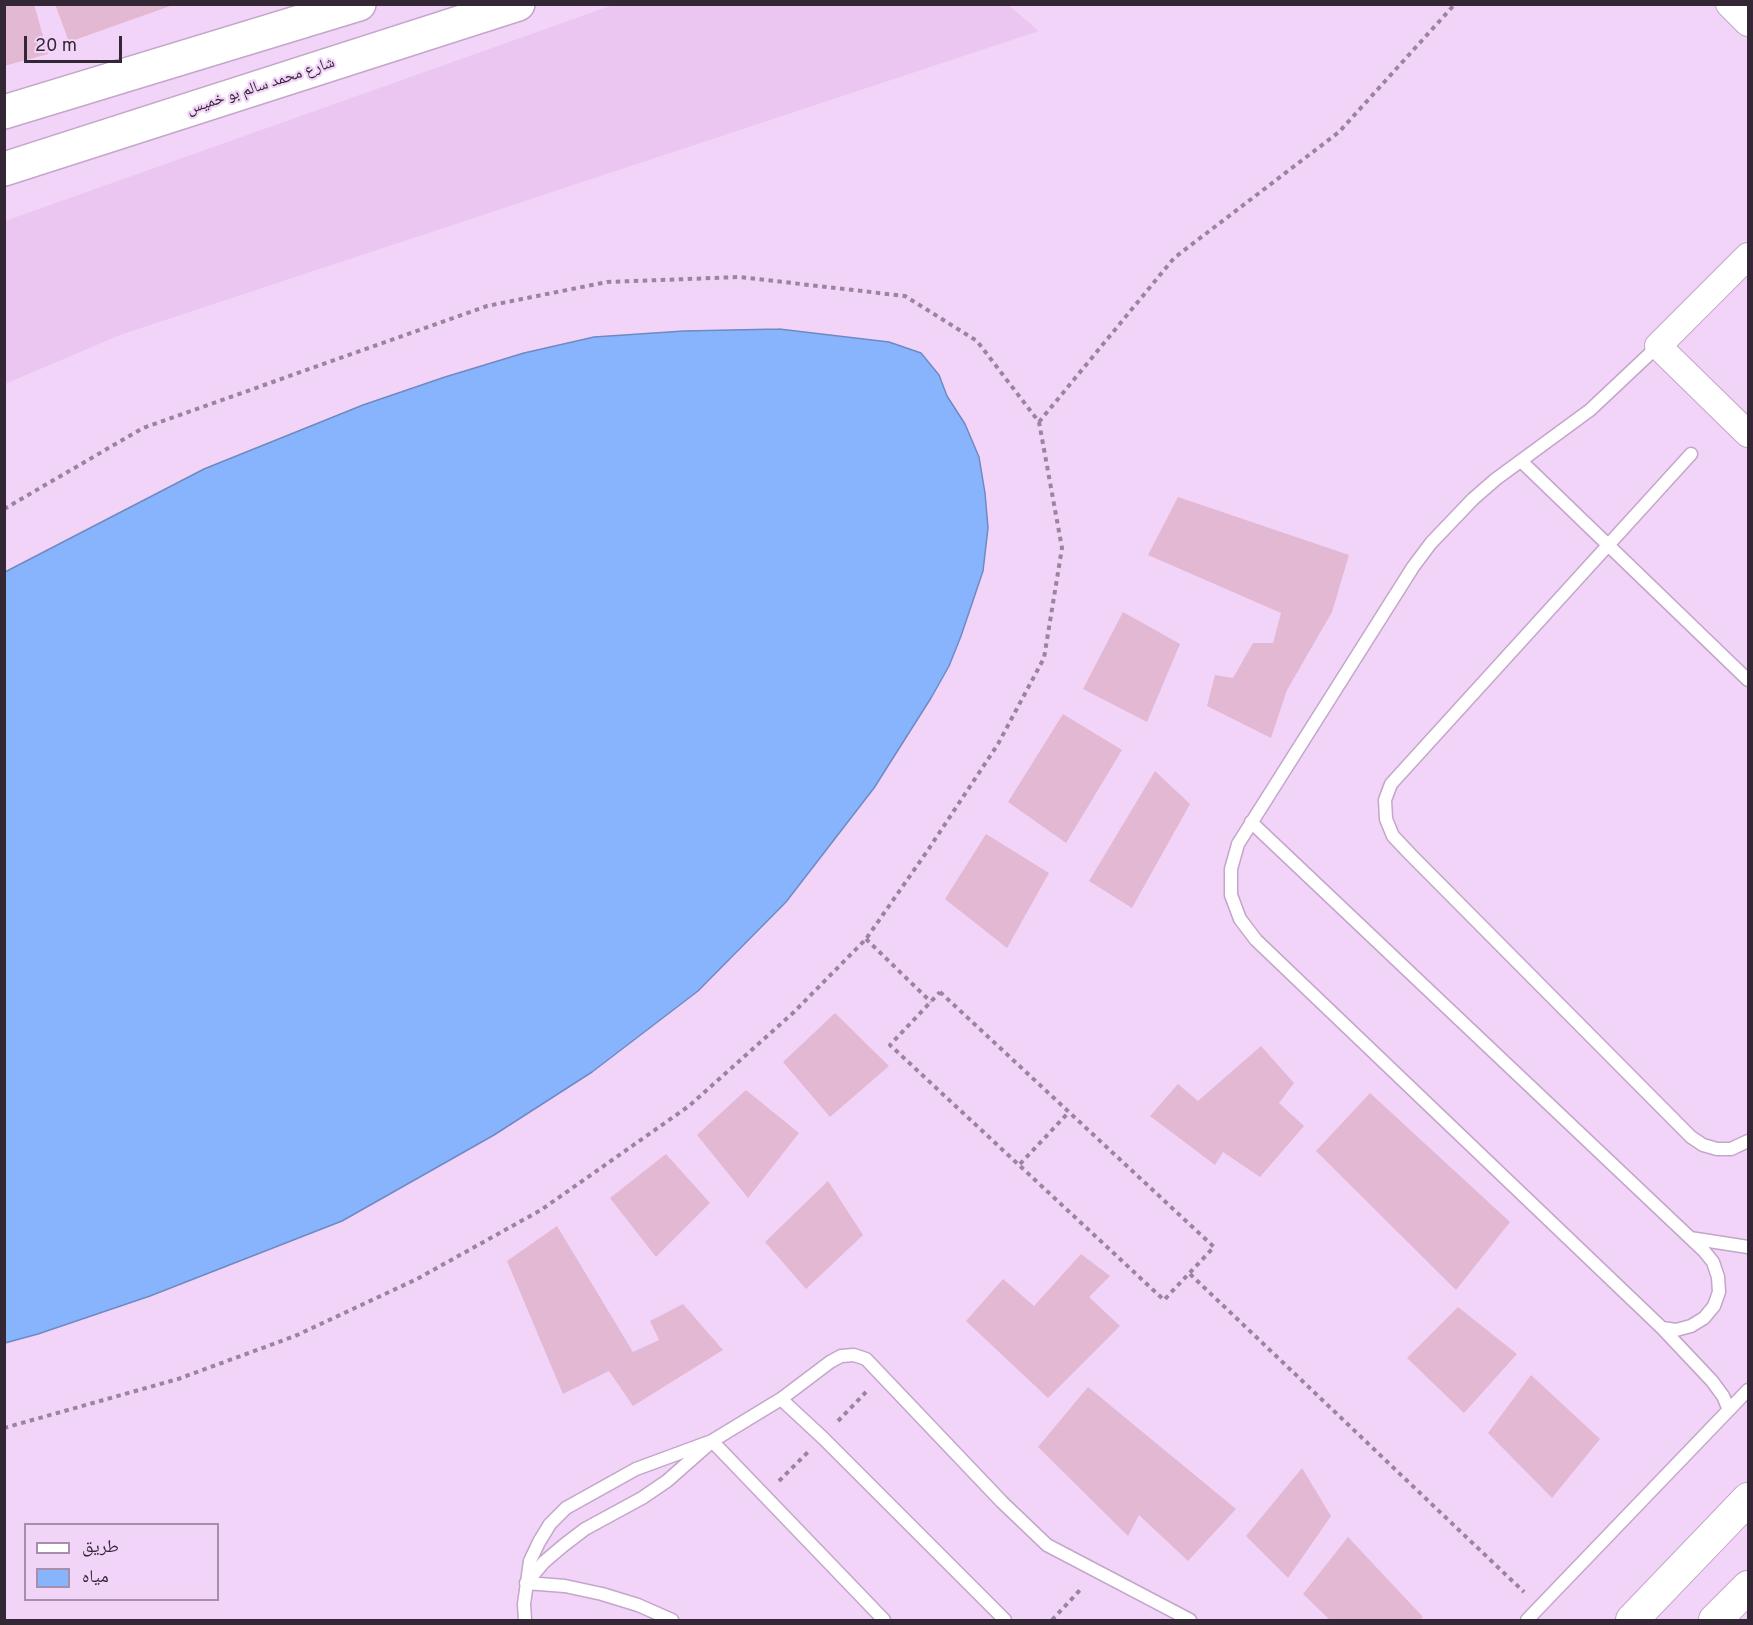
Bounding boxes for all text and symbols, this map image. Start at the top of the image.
scale bar [27,24,124,62]
text: 20 m [35,35,77,58]
street label: شارع محمد سالم بو خميس [184,54,338,120]
legend [24,1523,219,1601]
text: طريق [82,1536,119,1559]
text: مياه [82,1566,109,1589]

